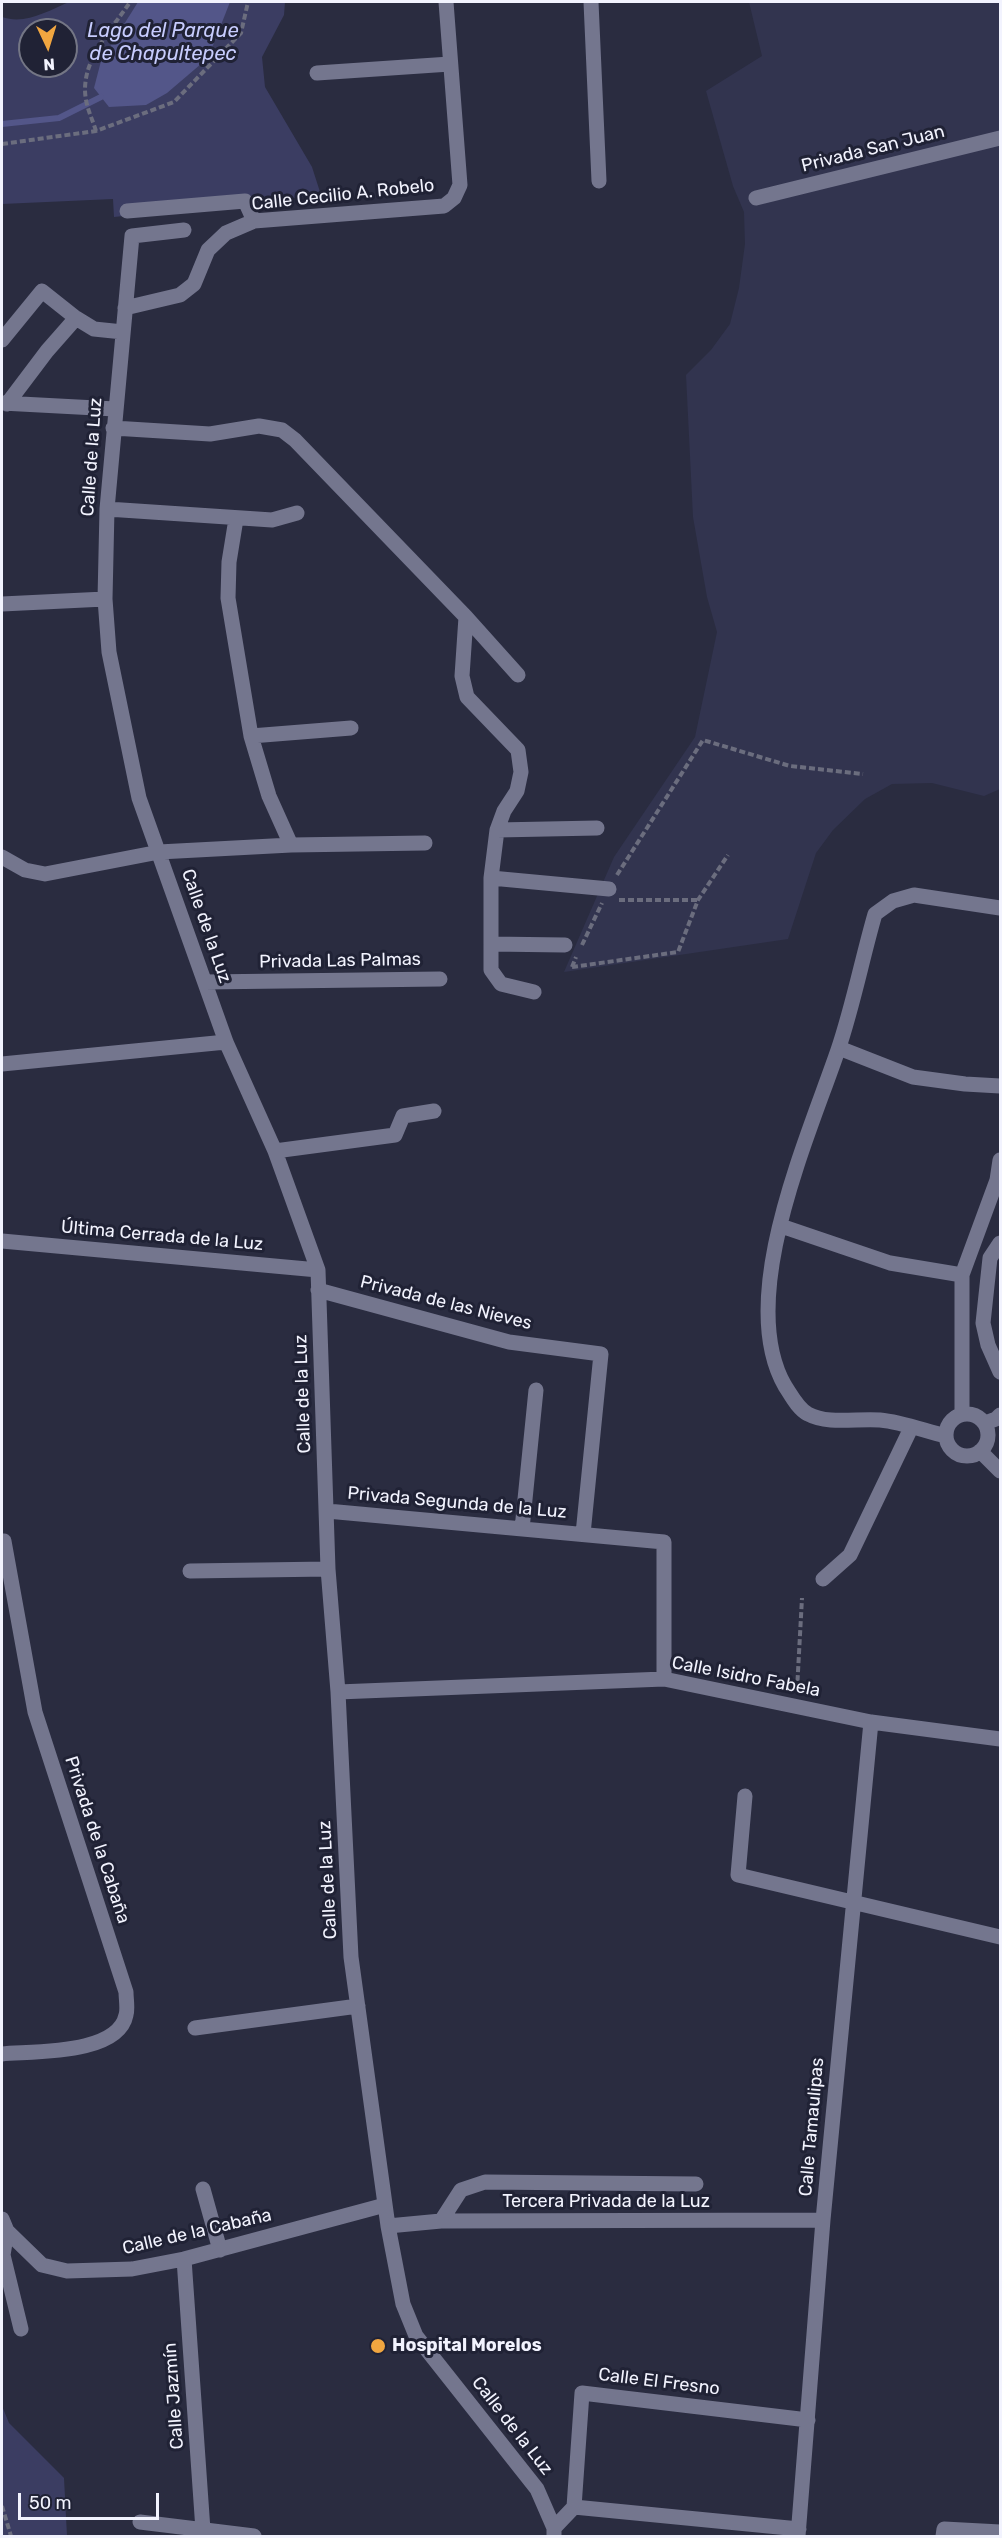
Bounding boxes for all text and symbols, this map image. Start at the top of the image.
north arrow [18,18,78,78]
water label: Lago del Parque de Chapultepec [87,19,239,66]
text: N [43,55,56,74]
street label: Privada San Juan [799,121,947,177]
street label: Calle Cecilio A. Robelo [251,175,435,215]
street label: Calle de la Luz [77,397,107,517]
street label: Calle de la Luz [176,866,236,986]
street label: Privada Las Palmas [259,949,421,973]
street label: Última Cerrada de la Luz [60,1216,264,1256]
street label: Privada de las Nieves [358,1271,534,1335]
street label: Calle de la Luz [290,1334,316,1454]
street label: Privada Segunda de la Luz [347,1483,567,1523]
street label: Calle Isidro Fabela [670,1652,822,1702]
street label: Privada de la Cabaña [60,1754,134,1926]
street label: Calle de la Luz [314,1820,342,1940]
street label: Calle Tamaulipas [795,2057,829,2197]
street label: Tercera Privada de la Luz [502,2191,710,2213]
street label: Calle de la Cabaña [120,2204,274,2260]
place label: Hospital Morelos [392,2335,542,2357]
marker: Hospital Morelos [369,2337,387,2355]
street label: Calle Jazmín [159,2342,189,2450]
street label: Calle El Fresno [597,2364,721,2400]
street label: Calle de la Luz [467,2372,557,2480]
scale bar [21,2481,162,2519]
text: 50 m [29,2492,72,2514]

